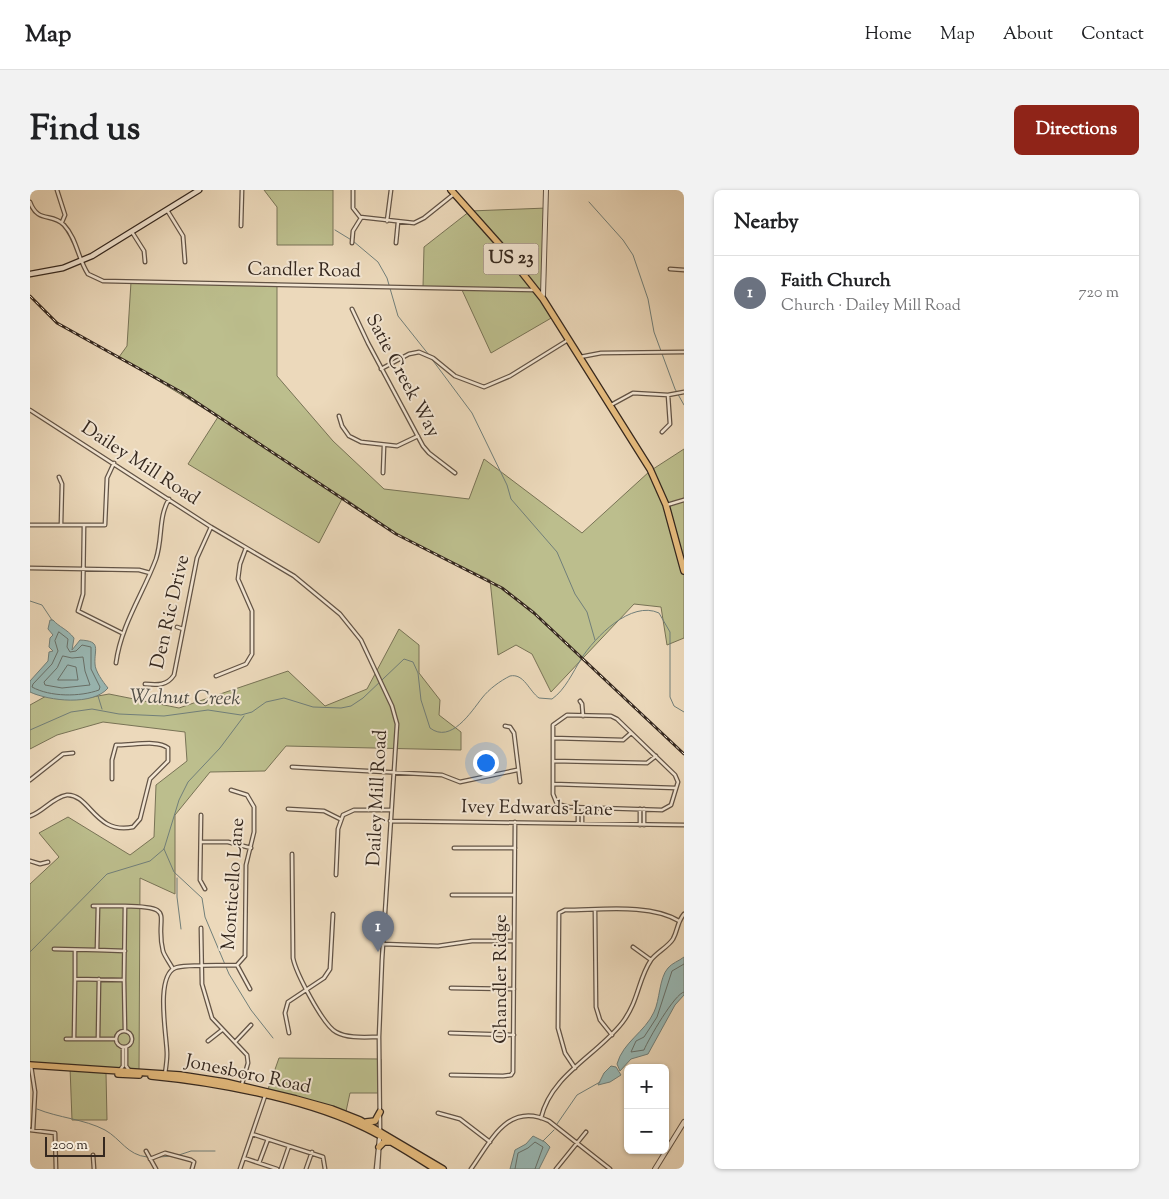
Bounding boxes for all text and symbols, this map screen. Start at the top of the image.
text: Map [25,18,71,52]
text: Home [865,22,912,48]
text: Map [940,22,975,48]
text: About [1003,22,1053,48]
text: Contact [1081,22,1144,48]
text: Find us [30,105,140,156]
button: Directions [1014,105,1139,155]
text: Nearby [734,208,799,238]
road number: US 23 [484,244,538,275]
street label: Candler Road [247,257,361,285]
text: Faith Church [781,268,891,295]
text: 1 [747,282,753,305]
text: 720 m [1079,282,1119,305]
text: Church · Dailey Mill Road [781,295,961,318]
street label: Satie Creek Way [358,309,446,443]
street label: Dailey Mill Road [75,415,205,513]
street label: Den Ric Drive [145,552,197,672]
water label: Walnut Creek [129,684,241,714]
street label: Dailey Mill Road [361,729,395,867]
your location [473,750,499,776]
street label: Ivey Edwards Lane [461,794,613,824]
street label: Monticello Lane [216,817,252,951]
pin: 1 [362,911,394,952]
street label: Chandler Ridge [488,914,515,1044]
street label: Jonesboro Road [182,1048,314,1102]
map controls [624,1064,669,1154]
button: + [624,1064,669,1109]
button: − [624,1109,669,1154]
scale bar [45,1134,105,1157]
text: 200 m [52,1136,88,1156]

